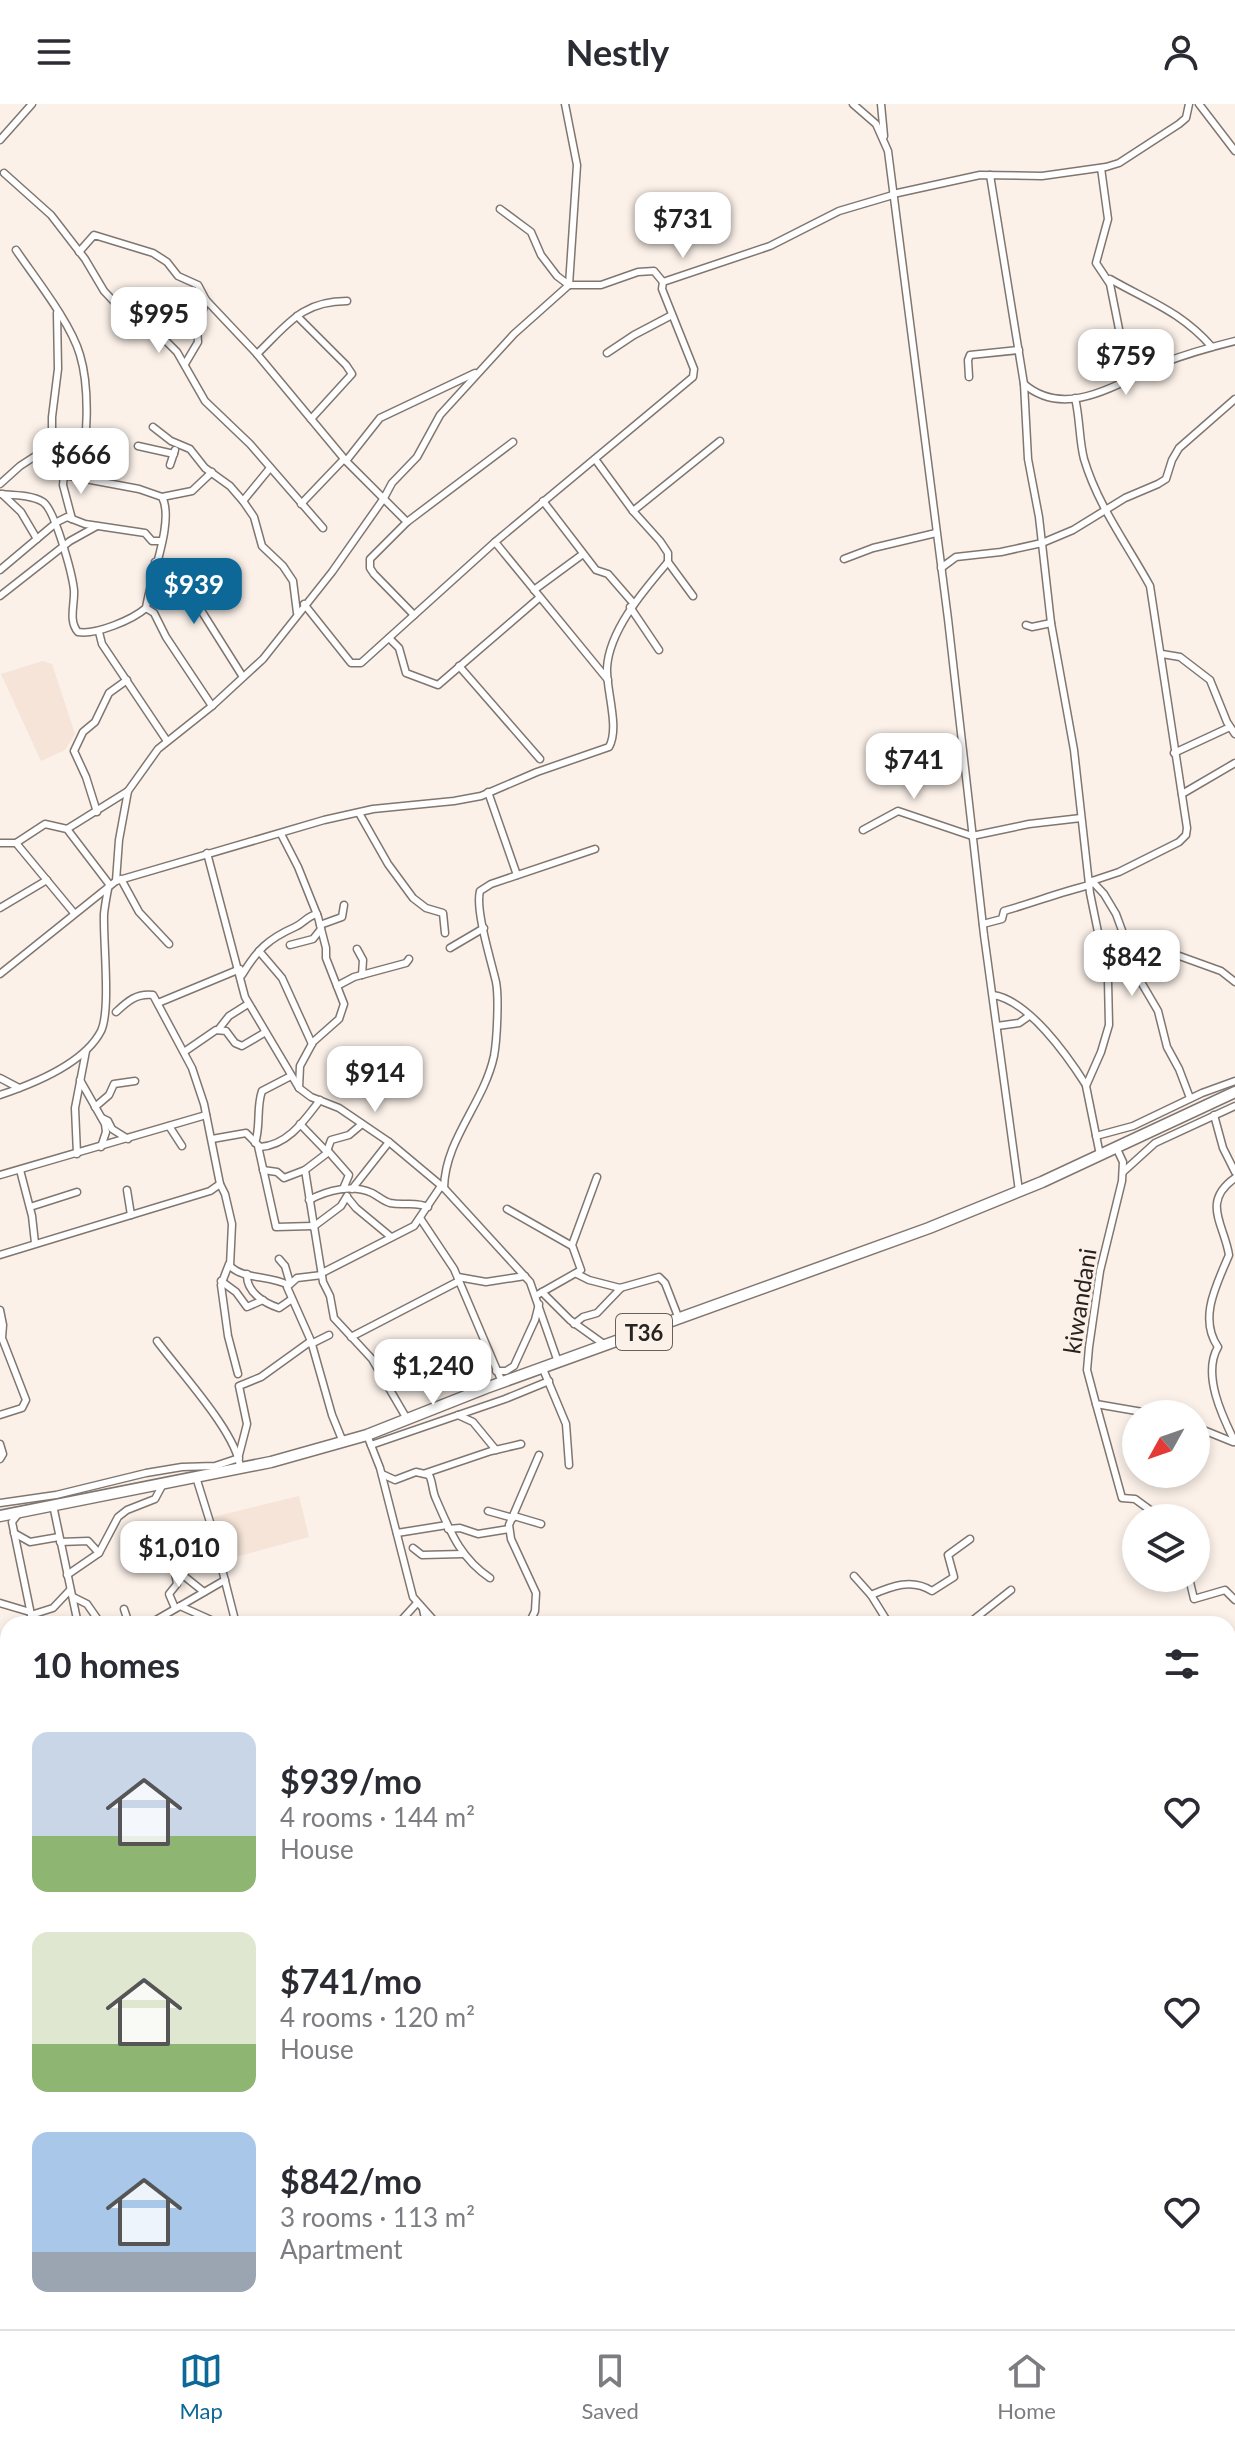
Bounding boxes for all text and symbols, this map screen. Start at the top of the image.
icon: menu [32,30,76,74]
text: Nestly [566,30,669,74]
icon: person [1159,30,1203,74]
pin: $731 [636,192,730,260]
text: $731 [653,202,713,234]
pin: $995 [112,287,206,355]
text: $995 [129,297,189,329]
pin: $759 [1079,329,1173,397]
text: $759 [1096,339,1156,371]
pin: $666 [34,428,128,496]
text: $666 [51,438,111,470]
pin: $939 [147,558,241,626]
text: $939 [164,568,224,600]
pin: $741 [867,733,961,801]
text: $741 [884,743,944,775]
pin: $842 [1085,930,1179,998]
text: $842 [1102,940,1162,972]
pin: $914 [328,1046,422,1114]
text: $914 [345,1056,405,1088]
street label: kiwandani [1056,1246,1102,1356]
road number: T36 [616,1314,672,1350]
pin: $1,240 [368,1339,498,1407]
text: $1,240 [392,1349,474,1381]
north arrow [1122,1400,1210,1488]
map controls [1122,1400,1210,1592]
button: layers [1122,1504,1210,1592]
pin: $1,010 [114,1521,244,1589]
text: $1,010 [138,1531,220,1563]
icon: filters [1160,1642,1204,1686]
text: 10 homes [32,1644,180,1685]
text: $939/mo [280,1760,422,1801]
icon: home [96,1764,192,1860]
icon: heart [1160,1790,1204,1834]
text: 4 rooms · 144 m² [280,1801,475,1833]
text: House [280,1833,354,1865]
text: $741/mo [280,1960,422,2001]
icon: home [96,1964,192,2060]
icon: heart [1160,1990,1204,2034]
text: 4 rooms · 120 m² [280,2001,475,2033]
text: House [280,2033,354,2065]
text: $842/mo [280,2160,422,2201]
icon: home [96,2164,192,2260]
icon: heart [1160,2190,1204,2234]
text: 3 rooms · 113 m² [280,2201,475,2233]
text: Apartment [280,2233,403,2265]
tab: Map [179,2349,223,2424]
tab: Saved [581,2349,639,2424]
tab: Home [997,2349,1056,2424]

